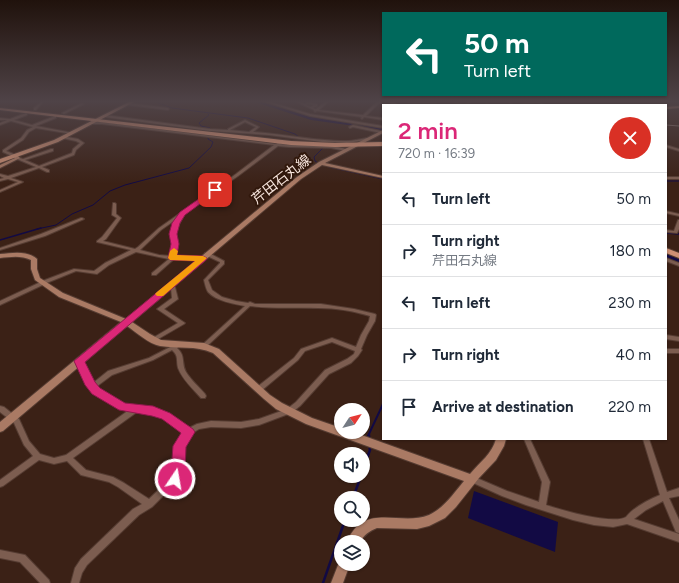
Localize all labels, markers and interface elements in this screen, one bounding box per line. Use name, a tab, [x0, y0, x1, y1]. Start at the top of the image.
text: 50 m	[464, 26, 530, 60]
icon: left	[398, 28, 450, 80]
text: Turn left	[464, 60, 531, 82]
text: 2 min	[398, 116, 458, 145]
button: close	[609, 117, 651, 159]
text: 720 m · 16:39	[398, 146, 475, 161]
street label: 芹田石丸線	[248, 151, 314, 208]
pin	[198, 173, 232, 207]
icon: arrive	[204, 179, 226, 201]
icon: left	[398, 188, 420, 210]
text: Turn left	[432, 190, 490, 208]
text: 50 m	[616, 190, 651, 208]
text: Turn right	[432, 232, 500, 250]
icon: right	[398, 240, 420, 262]
text: 180 m	[610, 242, 651, 260]
text: 芹田石丸線	[432, 253, 497, 268]
icon: left	[398, 292, 420, 314]
text: Turn left	[432, 294, 490, 312]
text: 230 m	[608, 294, 651, 312]
icon: right	[398, 344, 420, 366]
text: Turn right	[432, 346, 500, 364]
text: 40 m	[616, 346, 651, 364]
icon: arrive	[398, 396, 420, 418]
text: Arrive at destination	[432, 398, 573, 416]
text: 220 m	[608, 398, 651, 416]
north arrow	[334, 403, 370, 439]
map controls	[334, 403, 370, 571]
button: sound	[334, 447, 370, 483]
position arrow	[154, 458, 196, 500]
button: search	[334, 491, 370, 527]
button: layers	[334, 535, 370, 571]

